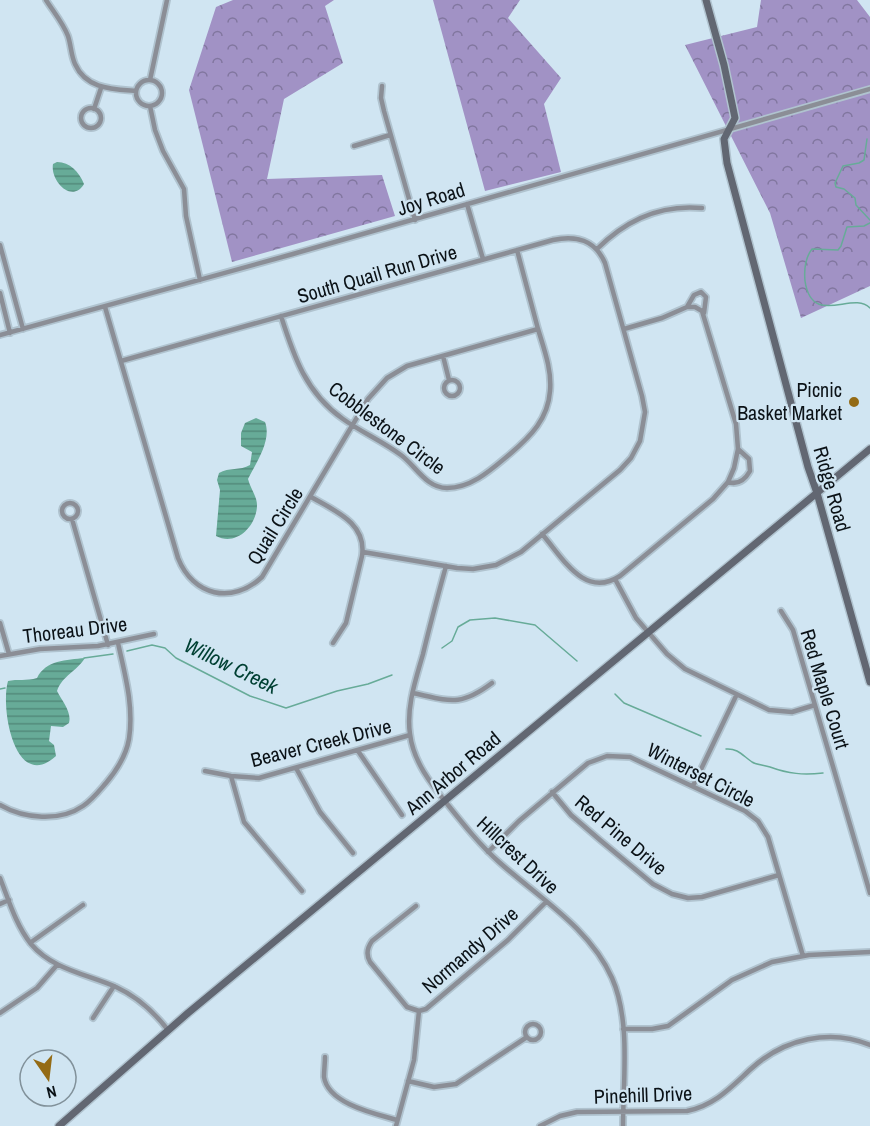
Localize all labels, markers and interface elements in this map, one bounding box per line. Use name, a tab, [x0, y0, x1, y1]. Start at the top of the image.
street label: Joy Road	[394, 175, 468, 222]
street label: South Quail Run Drive	[294, 238, 460, 309]
street label: Cobblestone Circle	[323, 375, 451, 480]
place label: Picnic Basket Market	[737, 376, 842, 426]
marker: Picnic Basket Market	[847, 395, 861, 409]
street label: Ridge Road	[807, 443, 858, 535]
street label: Quail Circle	[240, 482, 309, 570]
street label: Thoreau Drive	[21, 610, 129, 649]
street label: Red Maple Court	[794, 626, 857, 752]
water label: Willow Creek	[179, 630, 284, 701]
street label: Beaver Creek Drive	[248, 712, 394, 773]
street label: Ann Arbor Road	[399, 725, 506, 821]
street label: Winterset Circle	[643, 736, 760, 813]
street label: Red Pine Drive	[570, 788, 673, 881]
street label: Hillcrest Drive	[471, 810, 565, 900]
street label: Normandy Drive	[416, 900, 524, 999]
north arrow	[18, 1048, 78, 1108]
street label: Pinehill Drive	[593, 1079, 693, 1110]
text: N	[44, 1081, 59, 1104]

